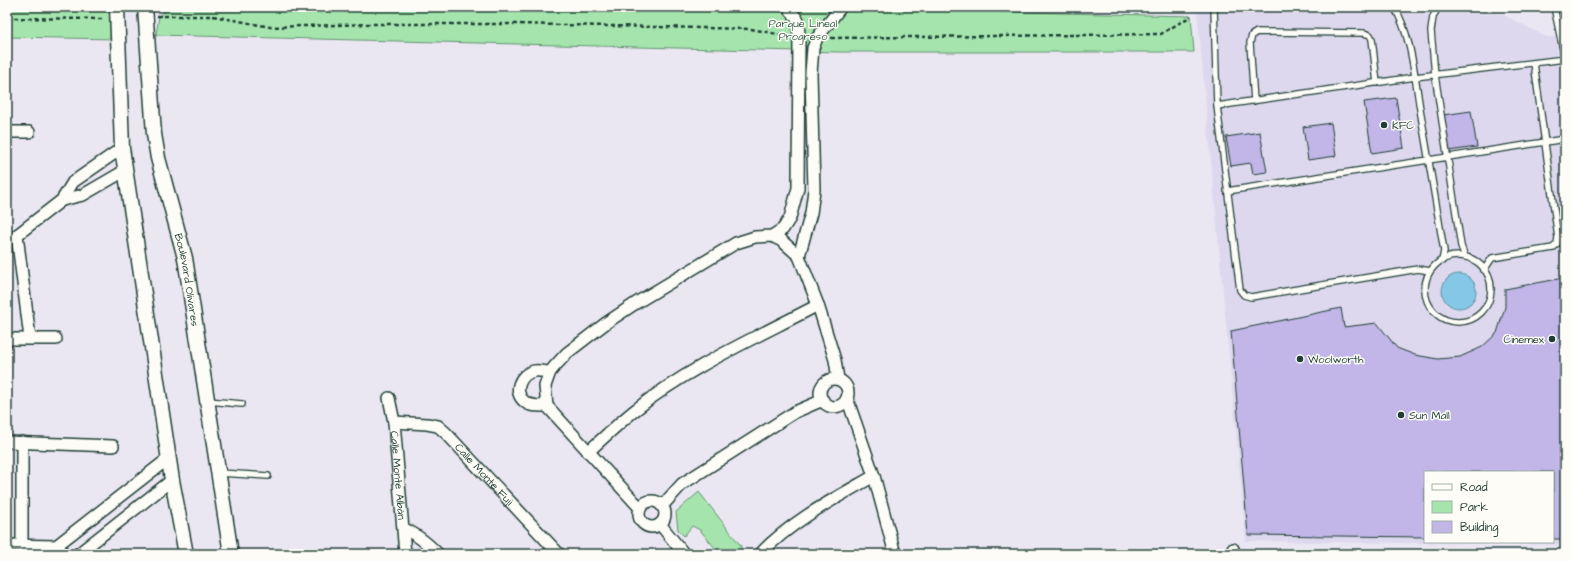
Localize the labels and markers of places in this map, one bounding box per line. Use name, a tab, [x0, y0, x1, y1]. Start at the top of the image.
place label: KFC	[1392, 118, 1414, 133]
marker: KFC	[1379, 120, 1389, 130]
place label: Cinemex	[1503, 332, 1545, 347]
marker: Cinemex	[1547, 334, 1557, 344]
place label: Woolworth	[1308, 352, 1364, 367]
marker: Woolworth	[1295, 354, 1305, 364]
place label: Sun Mall	[1409, 408, 1450, 423]
marker: Sun Mall	[1396, 410, 1406, 420]

